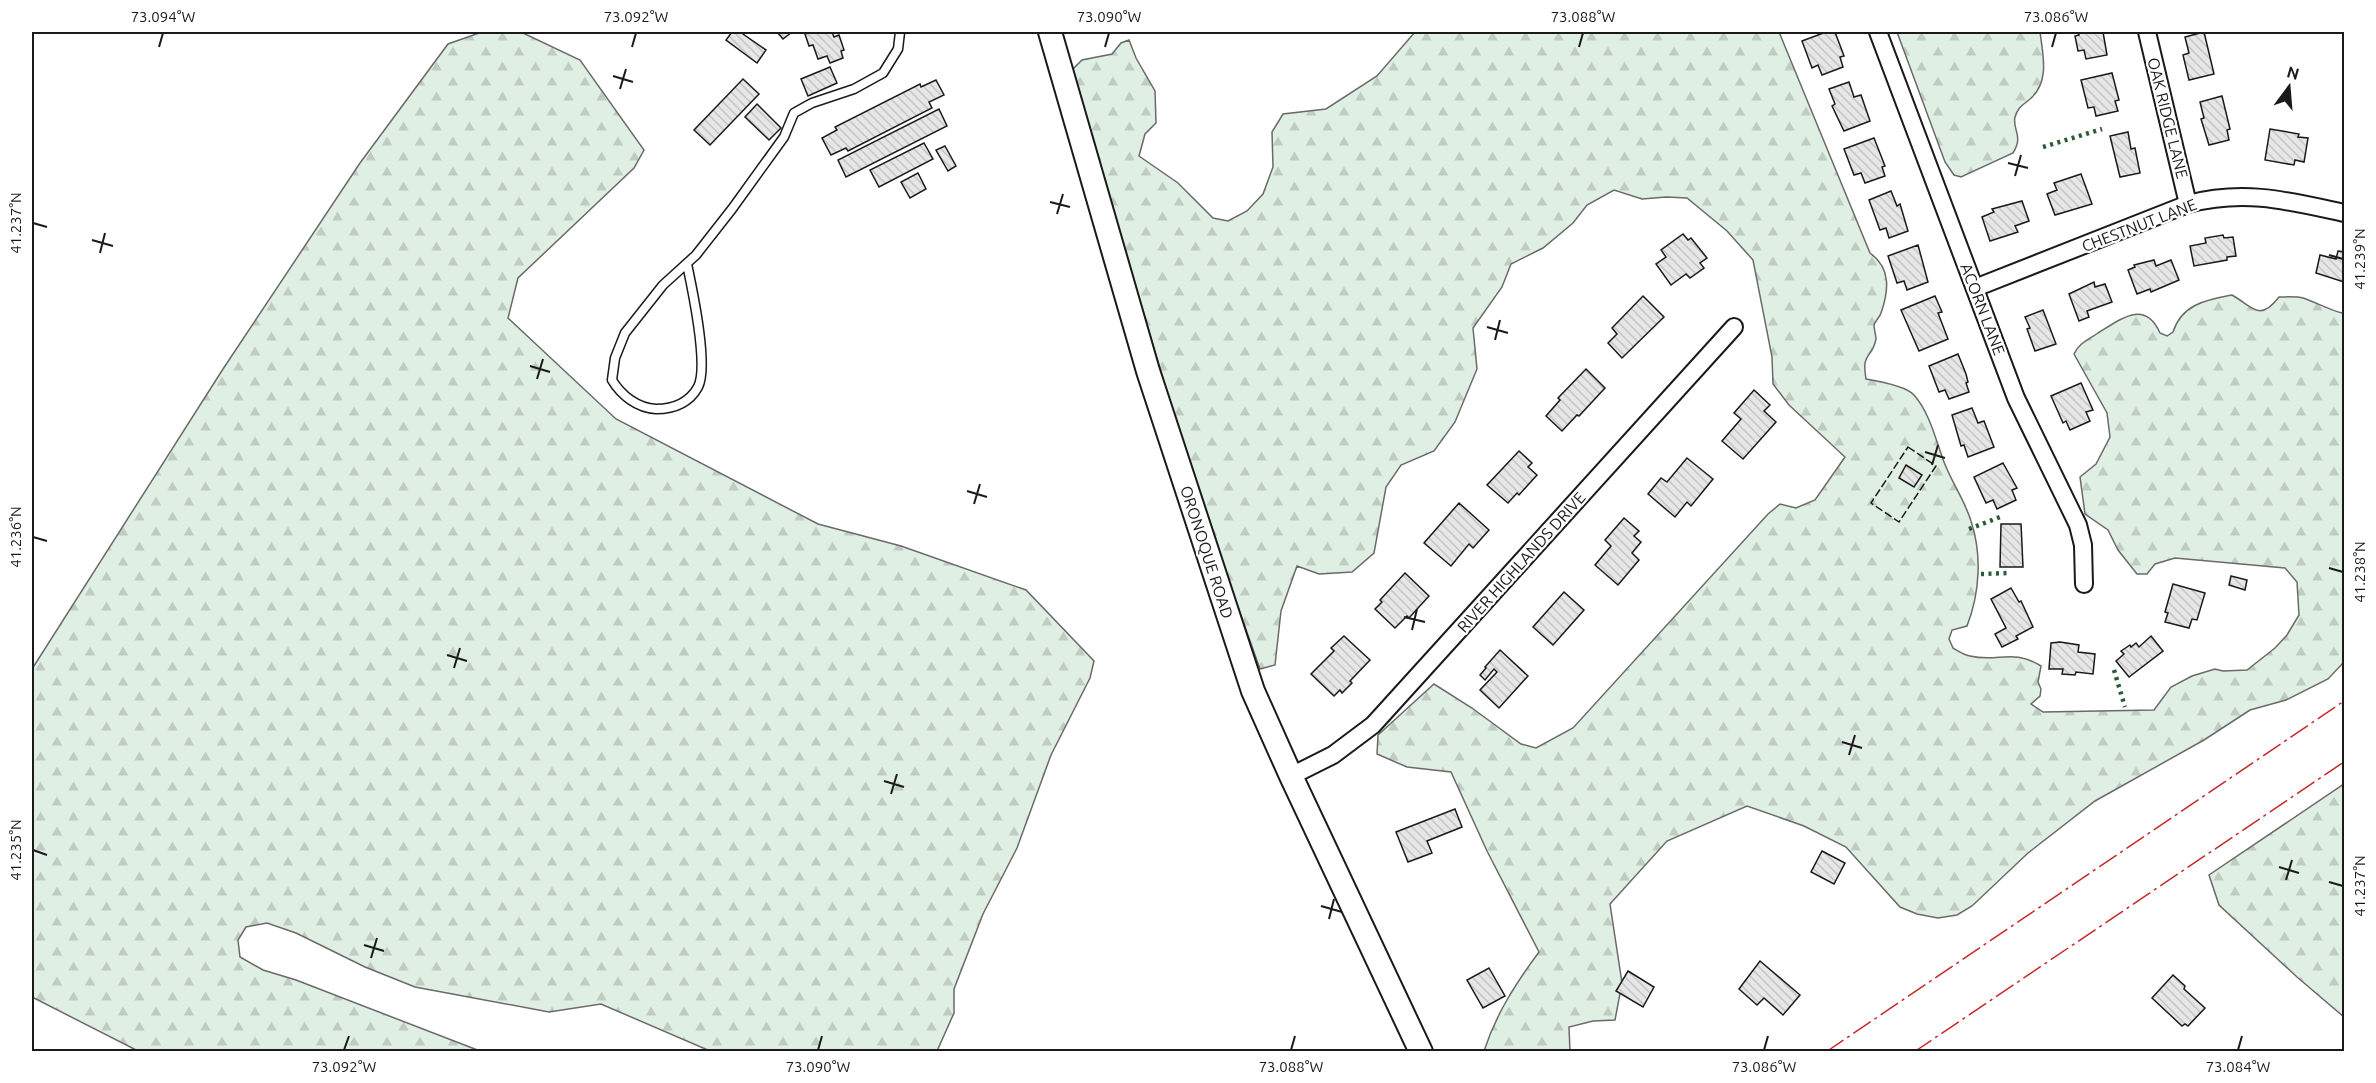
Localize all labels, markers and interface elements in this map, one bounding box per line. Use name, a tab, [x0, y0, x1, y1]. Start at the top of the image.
text: 73.094°W	[131, 8, 195, 25]
text: 73.092°W	[604, 8, 668, 25]
text: 73.090°W	[1077, 8, 1141, 25]
text: 73.088°W	[1551, 8, 1615, 25]
text: 73.086°W	[2024, 8, 2088, 25]
street label: OAK RIDGE LANE	[2144, 56, 2192, 180]
north arrow	[2259, 57, 2319, 117]
text: N	[2285, 62, 2301, 83]
text: 41.237°N	[7, 192, 24, 254]
street label: CHESTNUT LANE	[2079, 195, 2199, 255]
text: 41.239°N	[2351, 228, 2368, 290]
street label: ACORN LANE	[1957, 261, 2009, 357]
street label: ORONOQUE ROAD	[1177, 483, 1237, 621]
street label: RIVER HIGHLANDS DRIVE	[1453, 488, 1589, 636]
text: 41.236°N	[7, 506, 24, 568]
text: 41.238°N	[2351, 541, 2368, 603]
text: 41.235°N	[7, 819, 24, 881]
text: 41.237°N	[2351, 855, 2368, 917]
text: 73.092°W	[312, 1058, 376, 1075]
text: 73.090°W	[786, 1058, 850, 1075]
text: 73.088°W	[1259, 1058, 1323, 1075]
text: 73.086°W	[1732, 1058, 1796, 1075]
text: 73.084°W	[2206, 1058, 2270, 1075]

